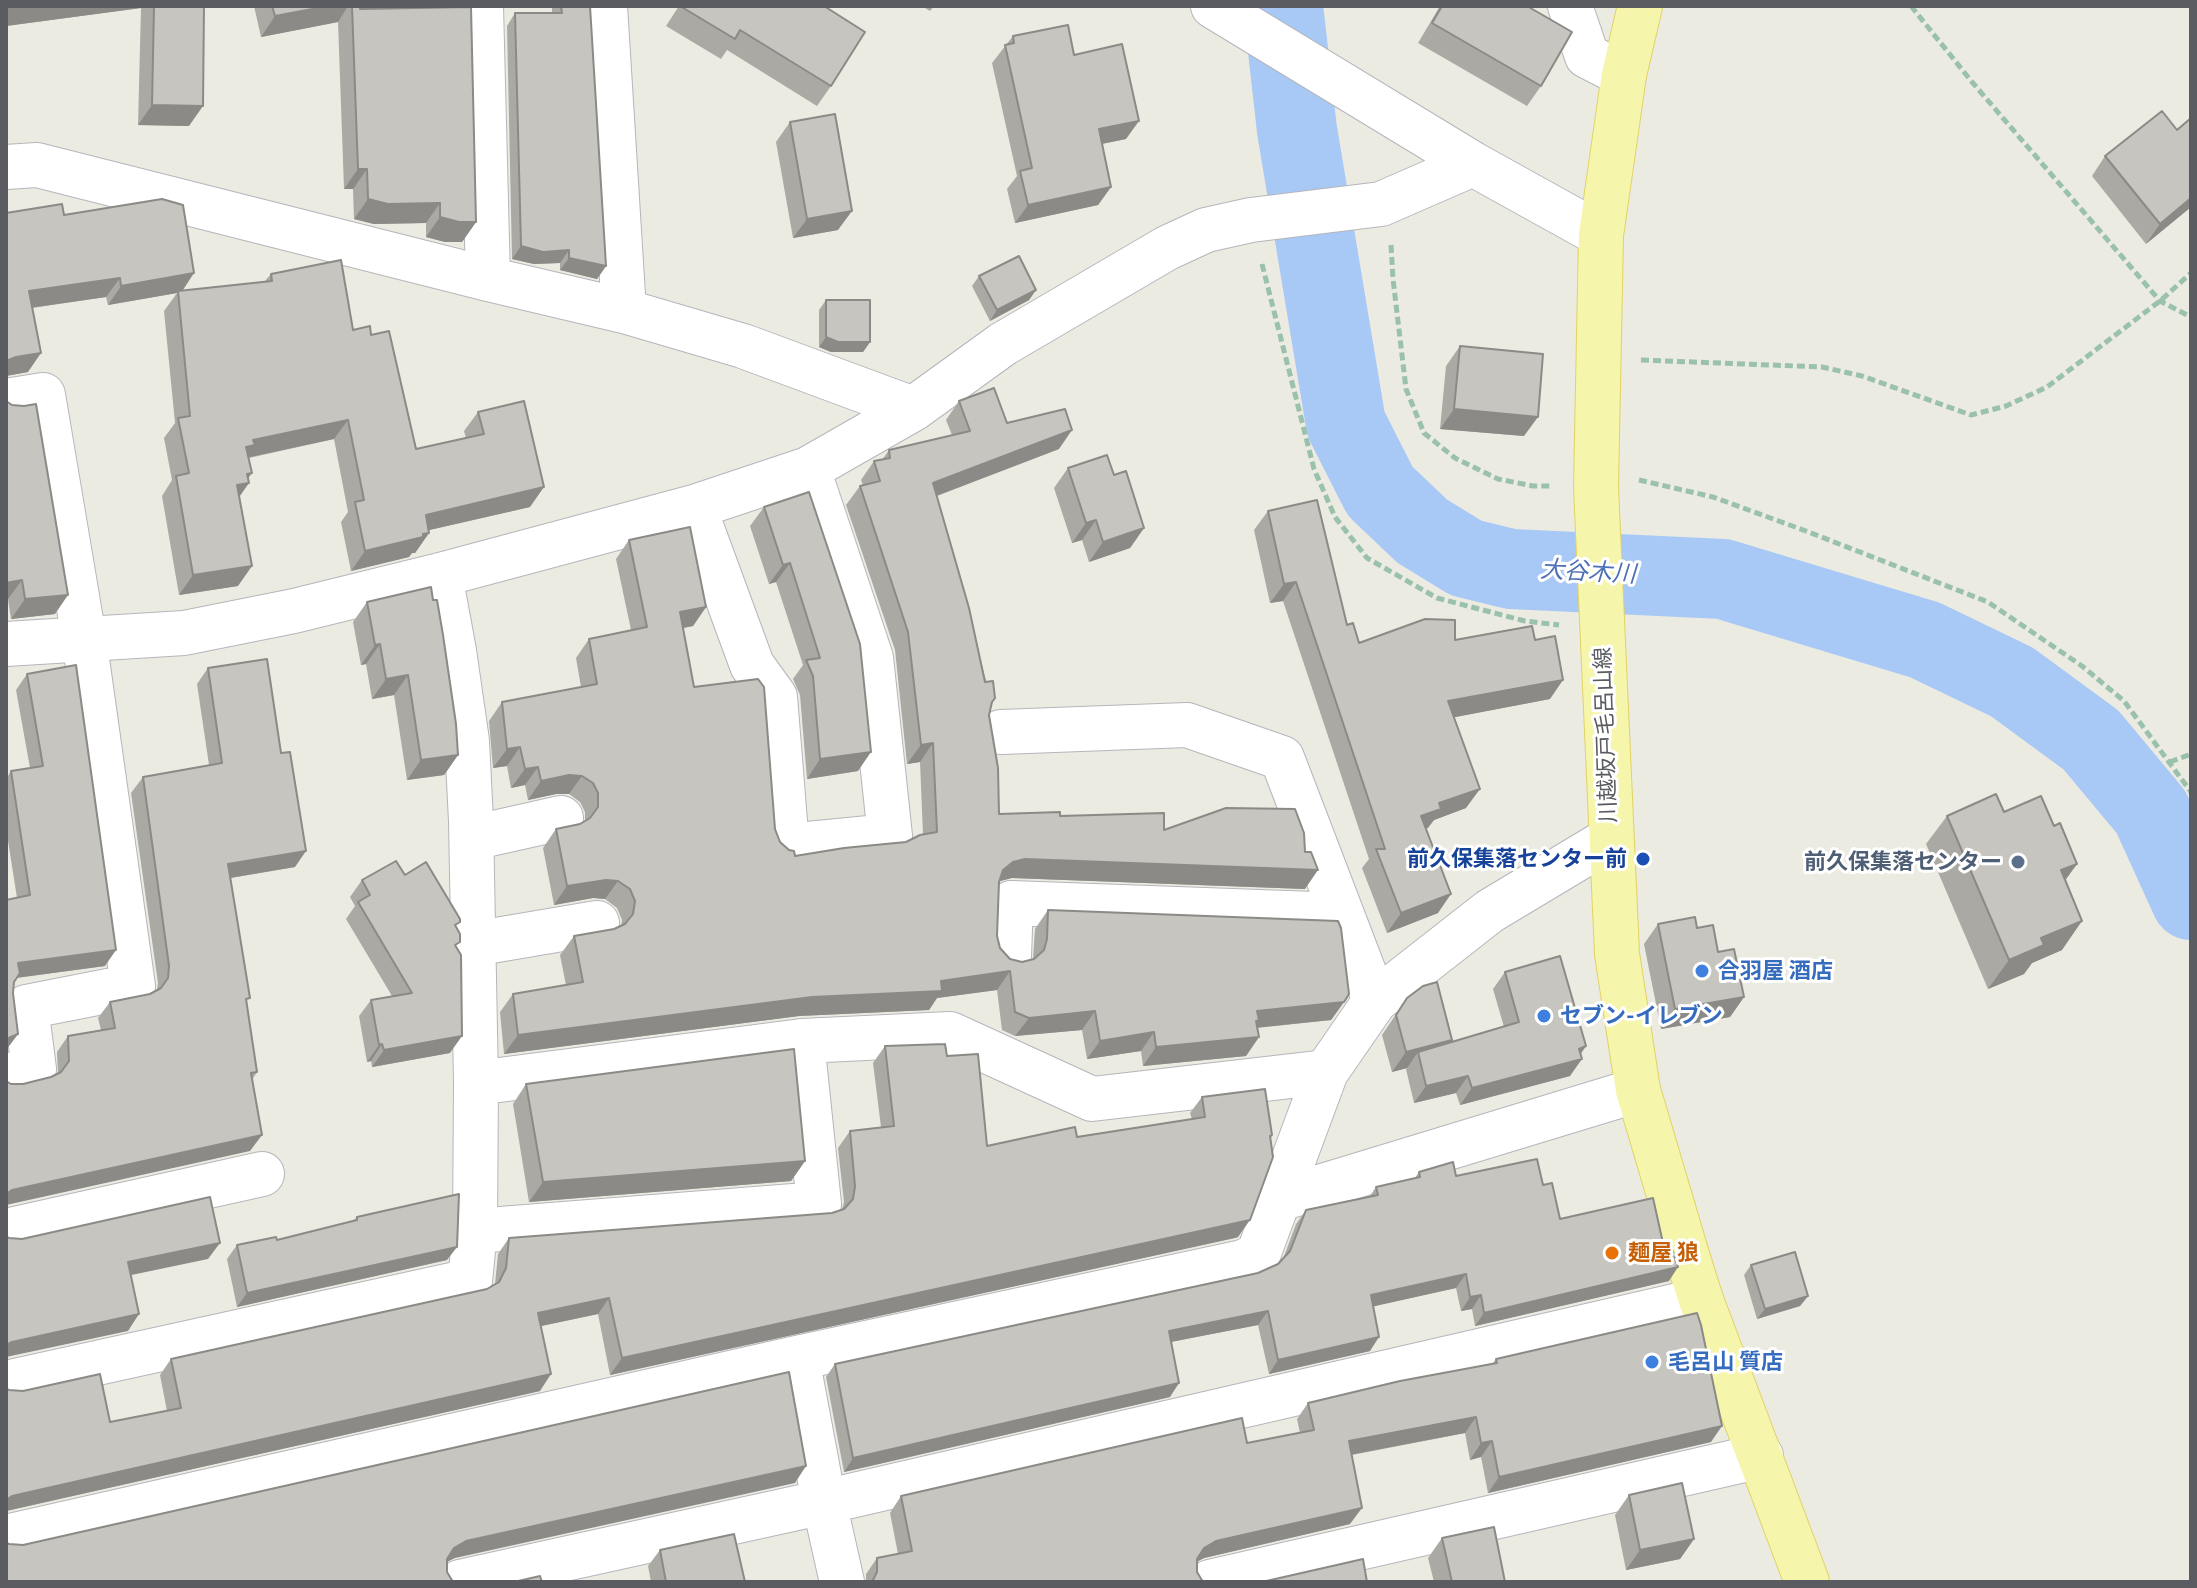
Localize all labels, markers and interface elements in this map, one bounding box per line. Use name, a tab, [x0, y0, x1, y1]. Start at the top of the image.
water label: 大谷木川	[1539, 555, 1637, 589]
street label: 川越坂戸毛呂山線	[1590, 647, 1622, 823]
place label: 前久保集落センター前	[1407, 846, 1627, 872]
place label: 前久保集落センター	[1804, 849, 2002, 875]
marker: 前久保集落センター前	[1634, 850, 1652, 868]
marker: 前久保集落センター	[2009, 853, 2027, 871]
place label: 合羽屋 酒店	[1718, 958, 1833, 984]
marker: 合羽屋 酒店	[1693, 962, 1711, 980]
place label: セブン-イレブン	[1560, 1003, 1723, 1029]
marker: セブン-イレブン	[1535, 1007, 1553, 1025]
place label: 麺屋 狼	[1628, 1240, 1699, 1266]
marker: 麺屋 狼	[1603, 1244, 1621, 1262]
place label: 毛呂山 質店	[1668, 1349, 1783, 1375]
marker: 毛呂山 質店	[1643, 1353, 1661, 1371]

